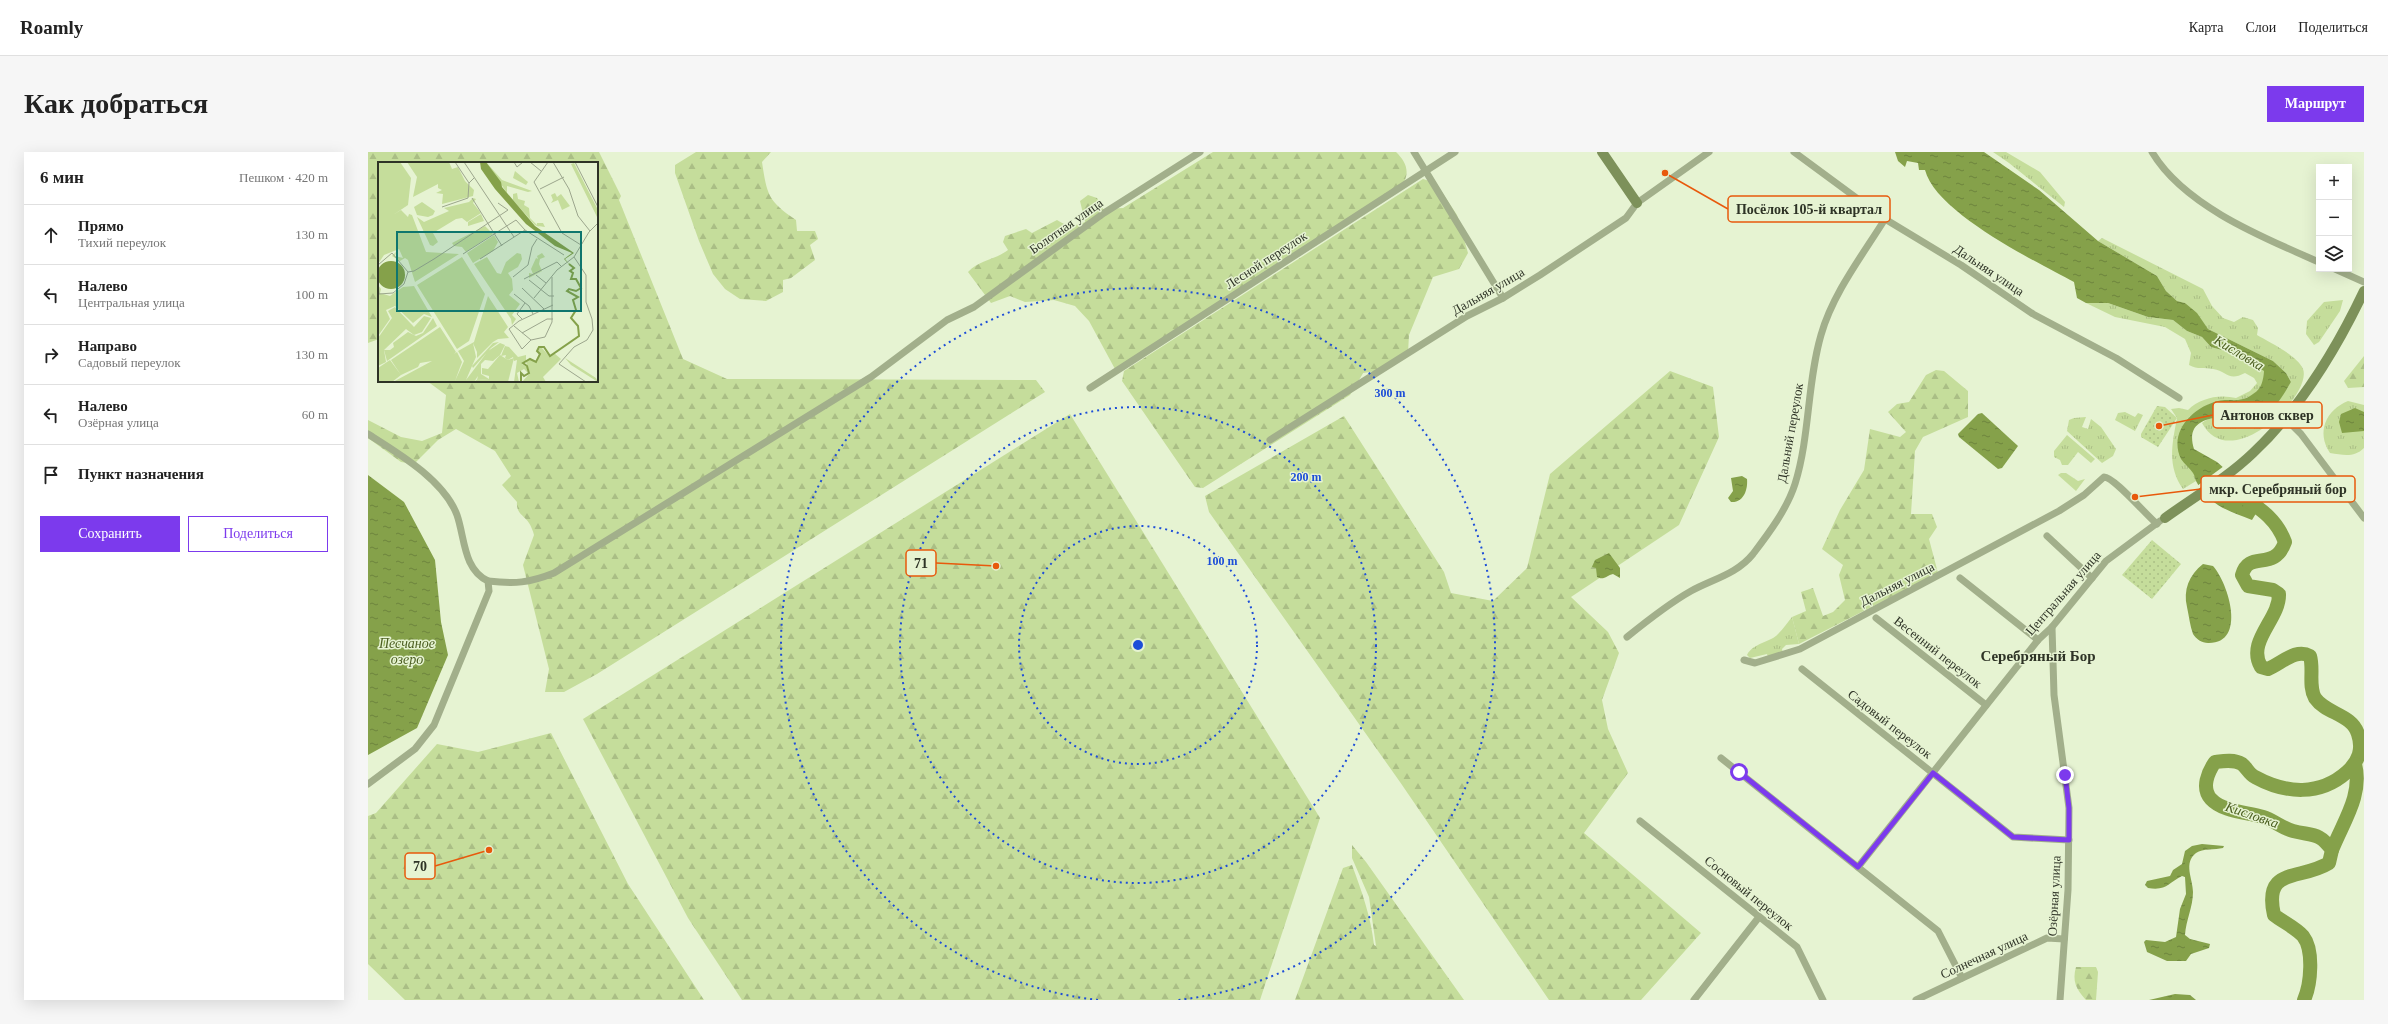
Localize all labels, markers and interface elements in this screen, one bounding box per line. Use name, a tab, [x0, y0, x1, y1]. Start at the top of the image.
text: Roamly	[20, 17, 83, 38]
text: Карта	[2189, 20, 2223, 35]
text: Слои	[2245, 20, 2276, 35]
text: Поделиться	[2298, 20, 2368, 35]
button: Маршрут	[2267, 86, 2364, 122]
text: Как добраться	[24, 88, 208, 119]
inset map	[378, 162, 598, 382]
map controls	[2316, 164, 2352, 272]
button: +	[2316, 164, 2352, 200]
text: 6 мин	[40, 168, 84, 187]
text: Пешком · 420 m	[239, 170, 328, 185]
street label: Болотная улица	[1026, 195, 1106, 257]
callout: Посёлок 105-й квартал	[1728, 196, 1890, 222]
button: −	[2316, 200, 2352, 236]
text: Посёлок 105-й квартал	[1736, 202, 1882, 217]
text: Прямо	[78, 218, 124, 234]
icon: ahead	[40, 224, 62, 246]
text: 130 m	[295, 227, 328, 242]
street label: Лесной переулок	[1222, 228, 1310, 292]
text: Тихий переулок	[78, 235, 166, 250]
button: layers	[2316, 236, 2352, 272]
street label: Дальняя улица	[1951, 241, 2027, 299]
street label: Дальняя улица	[1449, 264, 1527, 318]
text: Налево	[78, 278, 128, 294]
icon: left	[40, 284, 62, 306]
text: 100 m	[295, 287, 328, 302]
text: Центральная улица	[78, 295, 185, 310]
water label: Кисловка	[2211, 332, 2266, 374]
text: Направо	[78, 338, 137, 354]
icon: right	[40, 344, 62, 366]
text: 130 m	[295, 347, 328, 362]
text: Садовый переулок	[78, 355, 181, 370]
street label: Дальний переулок	[1774, 381, 1806, 484]
text: 300 m	[1375, 386, 1406, 400]
text: Налево	[78, 398, 128, 414]
callout: Aнтонов сквер	[2213, 402, 2322, 428]
icon: left	[40, 404, 62, 426]
text: 60 m	[302, 407, 328, 422]
text: Aнтонов сквер	[2220, 408, 2314, 423]
text: Озёрная улица	[78, 415, 159, 430]
icon: arrive	[40, 464, 62, 486]
text: Пункт назначения	[78, 466, 204, 482]
text: 200 m	[1291, 470, 1322, 484]
callout: мкр. Серебряный бор	[2201, 476, 2355, 502]
text: мкр. Серебряный бор	[2209, 482, 2347, 497]
button: Сохранить	[40, 516, 180, 552]
button: Поделиться	[188, 516, 328, 552]
street label: Центральная улица	[2022, 548, 2104, 638]
callout: 71	[906, 550, 936, 576]
text: 100 m	[1207, 554, 1238, 568]
text: 71	[914, 556, 928, 571]
street label: Дальняя улица	[1857, 559, 1937, 609]
street label: Весенний переулок	[1891, 613, 1985, 691]
water label: Песчаное озеро	[378, 636, 435, 667]
centre of rings	[1131, 638, 1145, 652]
district label: Серебряный Бор	[1980, 648, 2096, 664]
street label: Садовый переулок	[1845, 687, 1936, 762]
route start	[1730, 763, 1748, 781]
route end	[2056, 766, 2074, 784]
water label: Кисловка	[2223, 799, 2280, 831]
callout: 70	[405, 853, 435, 879]
street label: Сосновый переулок	[1702, 853, 1797, 934]
street label: Озёрная улица	[2044, 855, 2064, 937]
text: 70	[413, 859, 427, 874]
street label: Солнечная улица	[1938, 928, 2030, 982]

